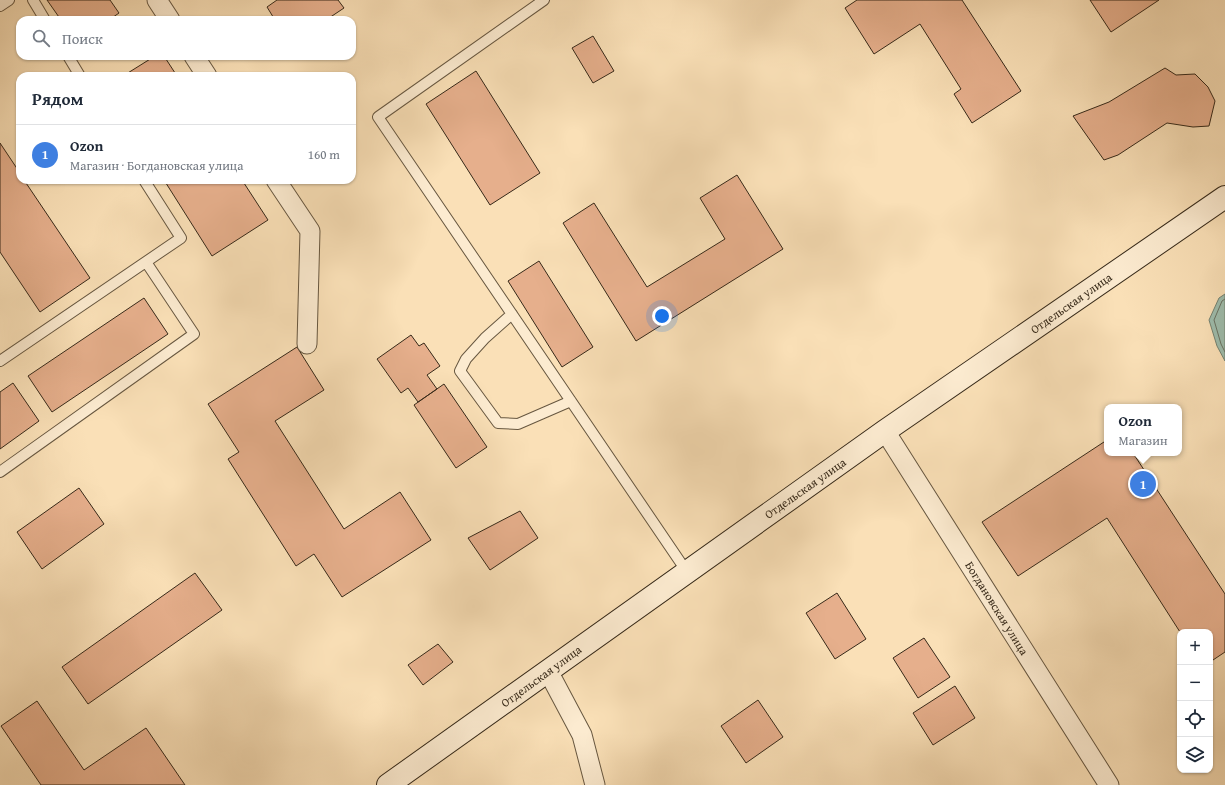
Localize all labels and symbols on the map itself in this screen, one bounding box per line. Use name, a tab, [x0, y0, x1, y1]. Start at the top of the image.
street label: Отдельская улица	[1027, 268, 1115, 337]
your location	[652, 306, 672, 326]
street label: Отдельская улица	[761, 453, 849, 522]
pin: 1	[1130, 469, 1156, 499]
street label: Богдановская улица	[961, 558, 1033, 658]
street label: Отдельская улица	[497, 641, 585, 711]

